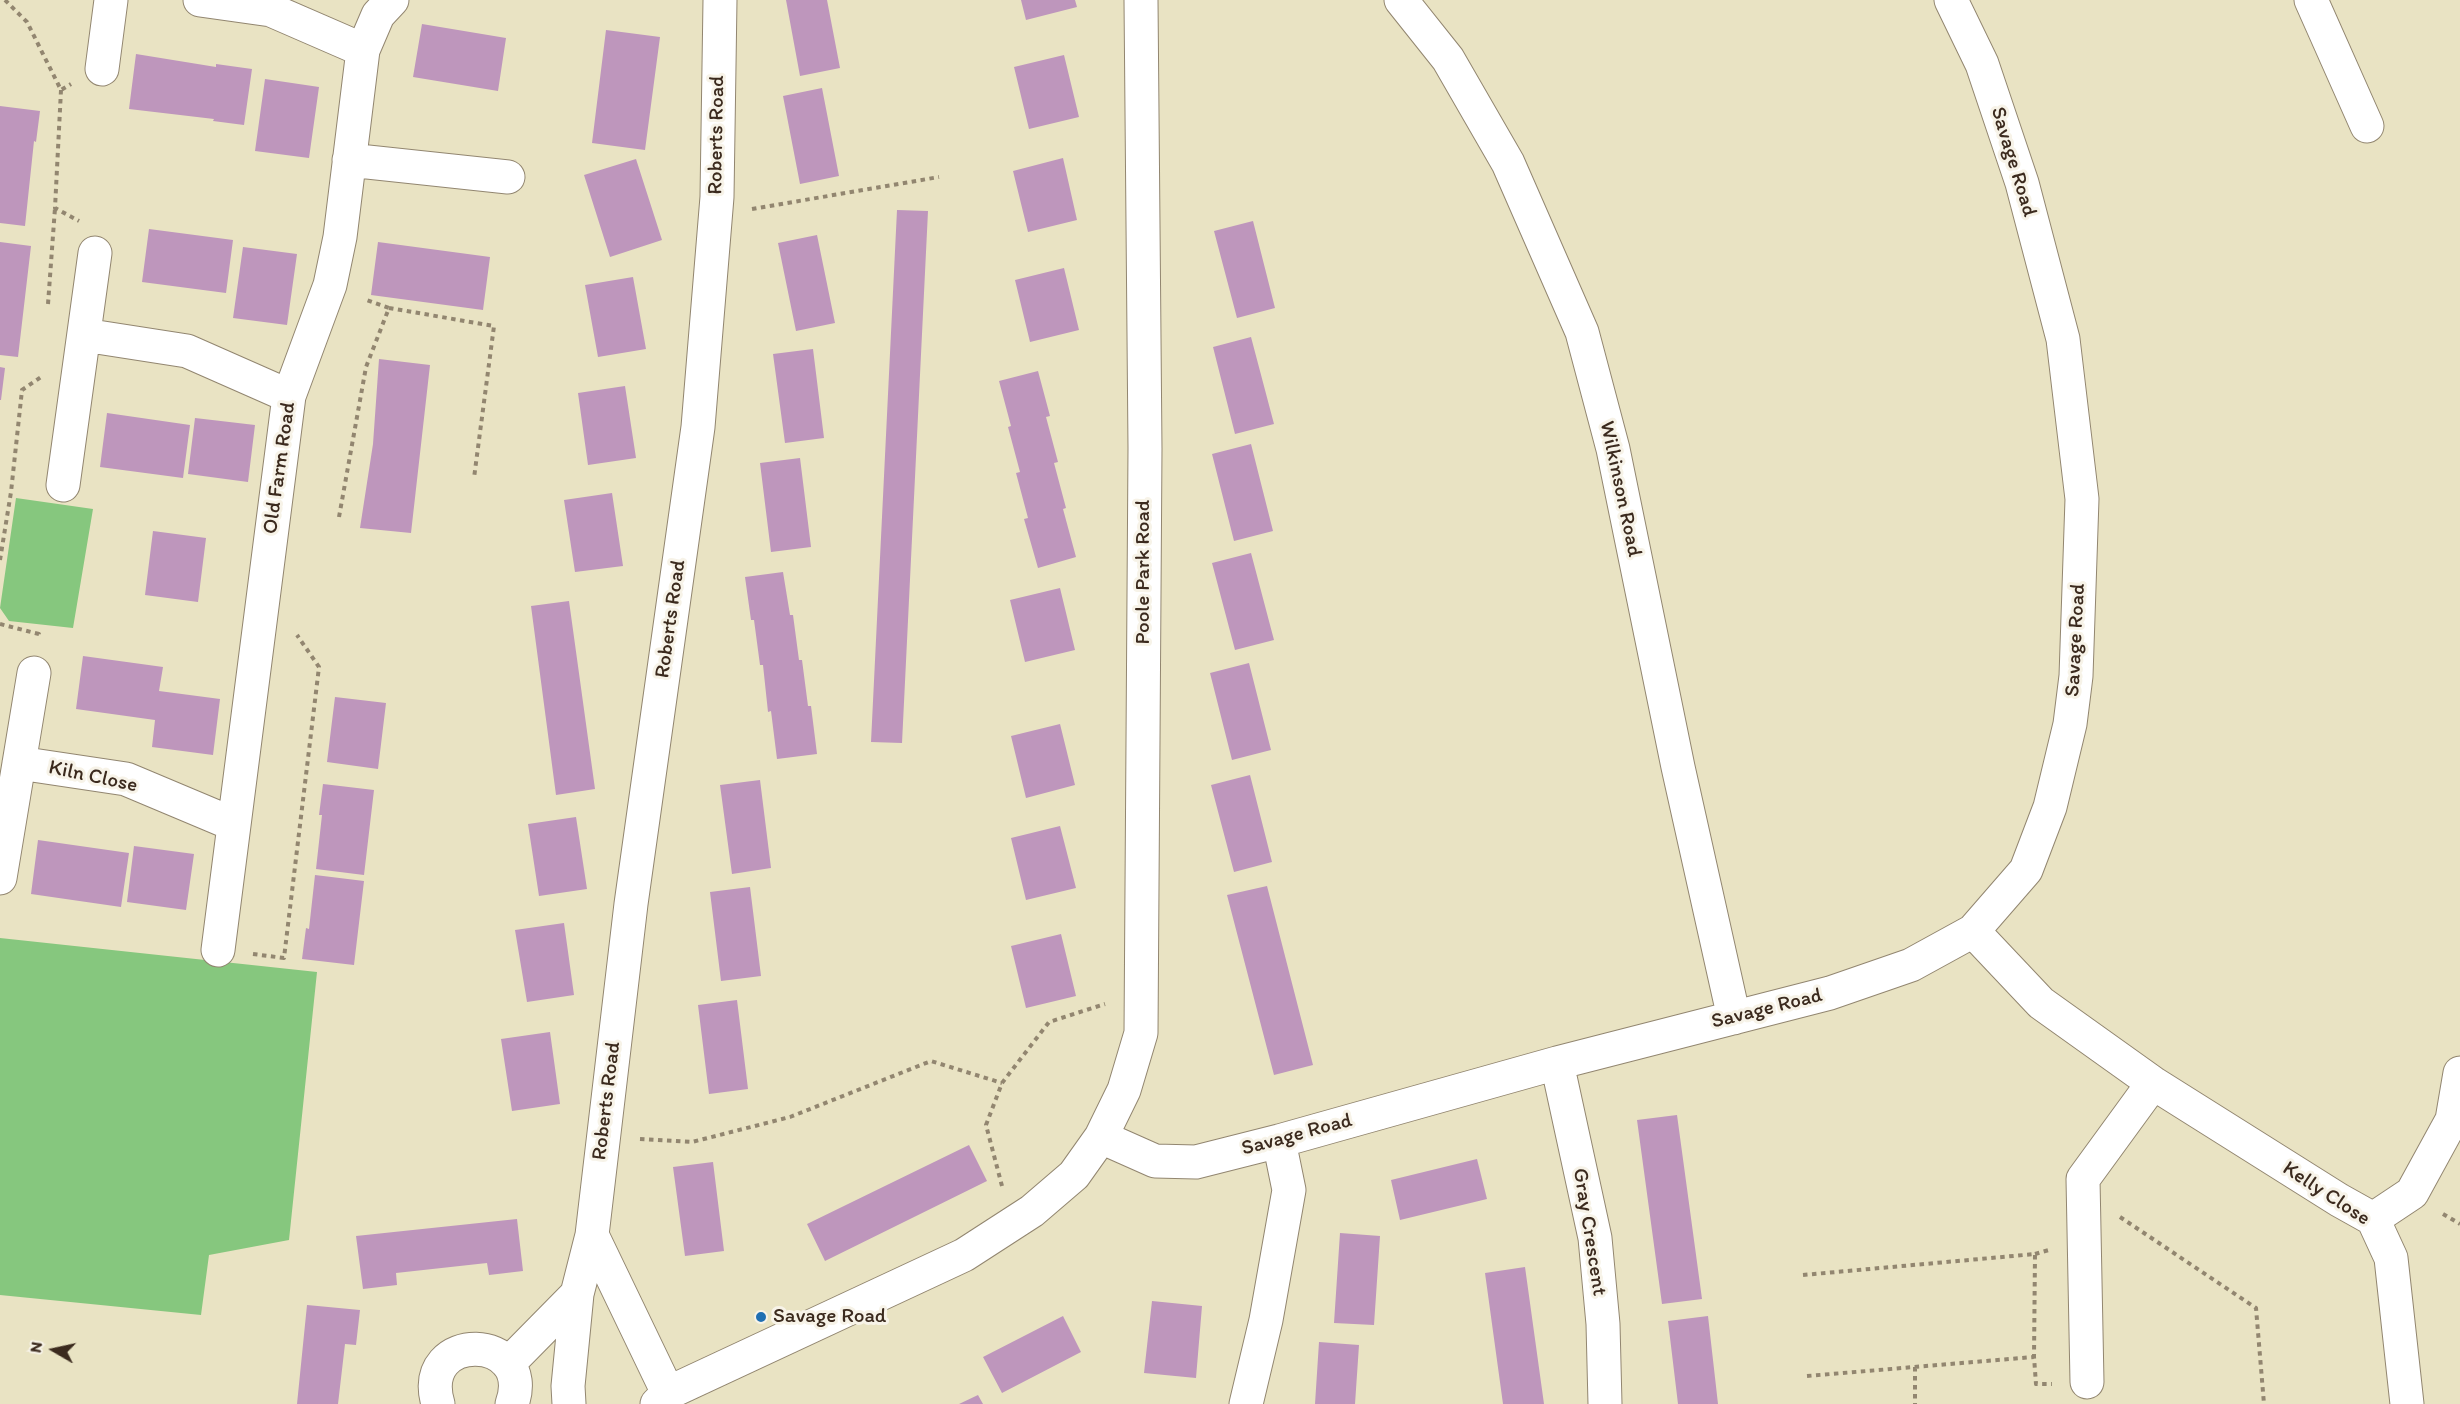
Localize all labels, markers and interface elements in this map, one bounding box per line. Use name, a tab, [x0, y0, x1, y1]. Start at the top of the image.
street label: Roberts Road	[703, 75, 731, 195]
street label: Savage Road	[1984, 104, 2042, 220]
street label: Old Farm Road	[258, 400, 302, 536]
street label: Wilkinson Road	[1593, 419, 1647, 559]
street label: Poole Park Road	[1131, 500, 1157, 644]
street label: Roberts Road	[650, 558, 692, 680]
street label: Savage Road	[2060, 583, 2092, 697]
street label: Kiln Close	[46, 755, 140, 799]
street label: Savage Road	[1709, 983, 1825, 1035]
street label: Roberts Road	[587, 1040, 627, 1162]
street label: Savage Road	[1239, 1108, 1355, 1162]
street label: Kelly Close	[2277, 1156, 2375, 1232]
street label: Gray Crescent	[1566, 1166, 1612, 1298]
place label: Savage Road	[773, 1304, 886, 1330]
marker: Savage Road	[754, 1310, 768, 1324]
north arrow	[24, 1320, 84, 1380]
text: N	[25, 1340, 46, 1354]

